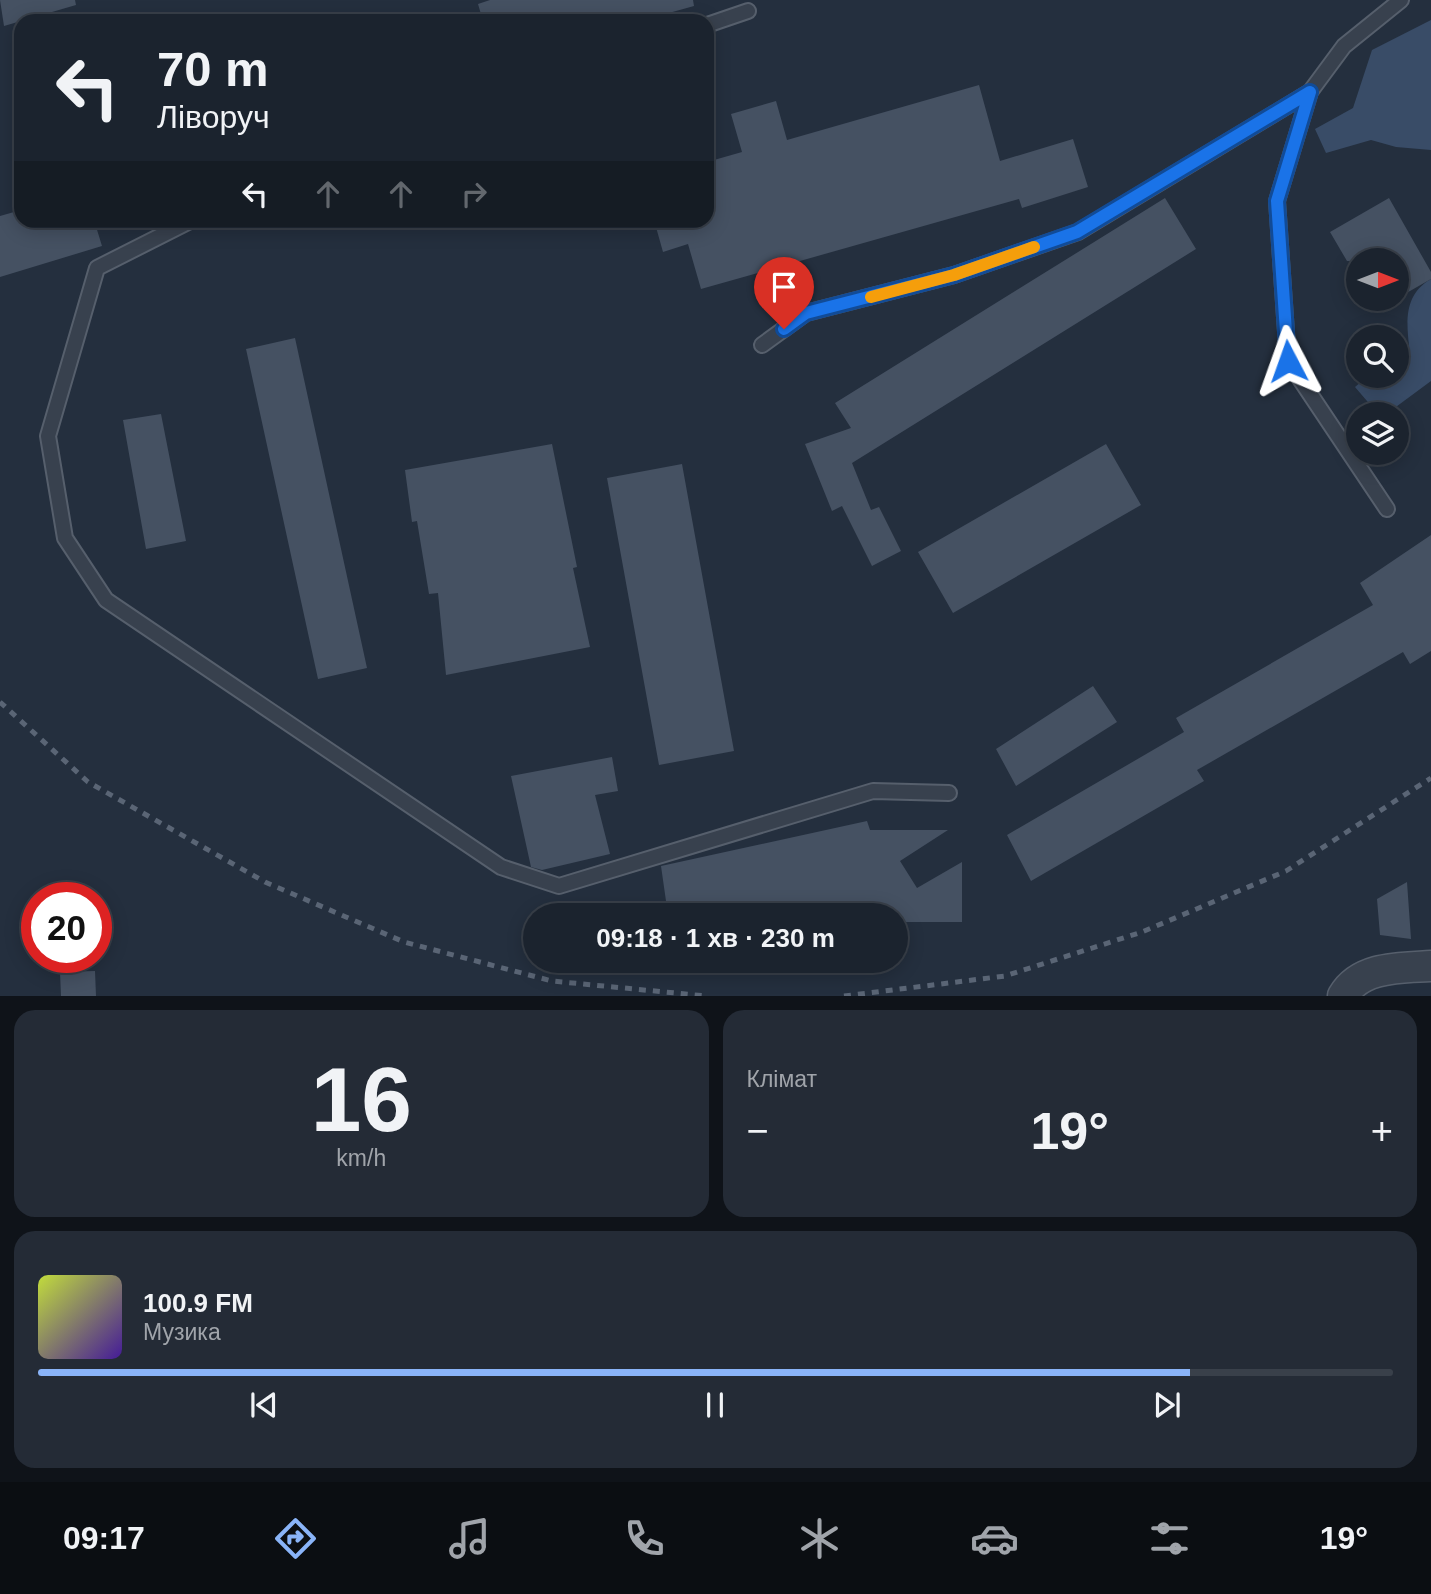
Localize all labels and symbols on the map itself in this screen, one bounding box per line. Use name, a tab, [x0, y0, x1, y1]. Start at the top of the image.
north arrow	[1346, 248, 1409, 312]
pin	[754, 257, 814, 329]
position arrow	[1251, 324, 1325, 398]
speed limit sign: 20	[21, 882, 112, 973]

